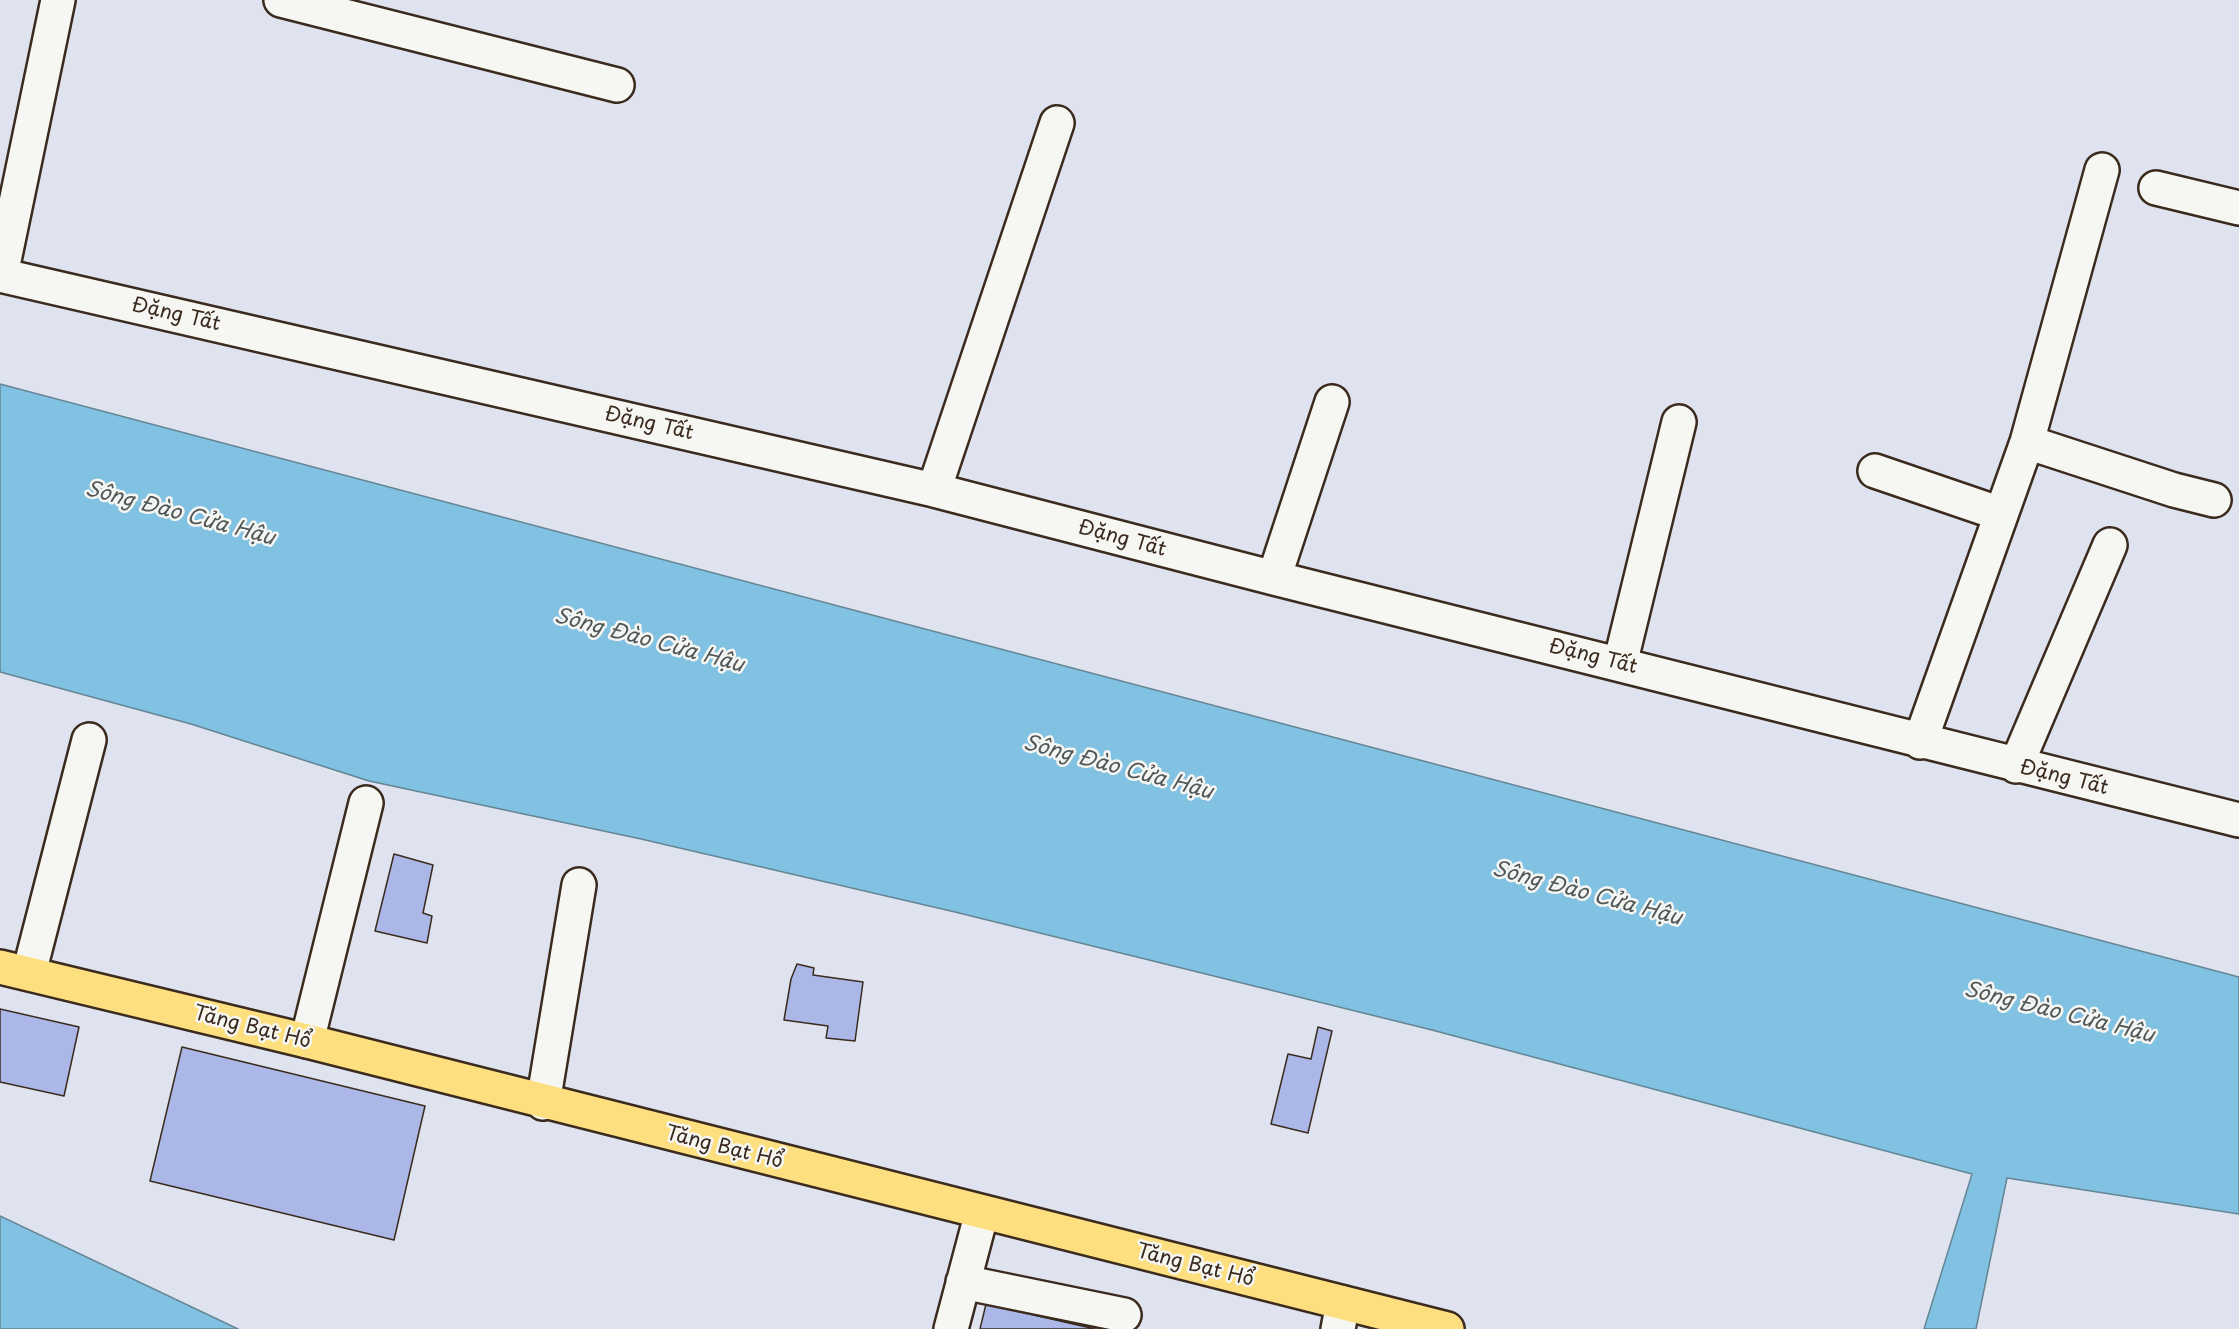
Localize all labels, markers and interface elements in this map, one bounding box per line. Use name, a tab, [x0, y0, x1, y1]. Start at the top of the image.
street label: Đặng Tất	[129, 293, 223, 337]
street label: Đặng Tất	[602, 402, 696, 446]
water label: Sông Đào Cửa Hậu	[83, 477, 277, 551]
street label: Đặng Tất	[1075, 516, 1169, 562]
water label: Sông Đào Cửa Hậu	[552, 604, 746, 678]
street label: Đặng Tất	[1546, 634, 1640, 680]
water label: Sông Đào Cửa Hậu	[1021, 731, 1215, 805]
street label: Đặng Tất	[2017, 755, 2111, 801]
water label: Sông Đào Cửa Hậu	[1490, 857, 1684, 931]
water label: Sông Đào Cửa Hậu	[1961, 977, 2157, 1049]
street label: Tăng Bạt Hổ	[191, 1002, 313, 1054]
street label: Tăng Bạt Hổ	[663, 1122, 785, 1174]
street label: Tăng Bạt Hổ	[1134, 1240, 1256, 1292]

